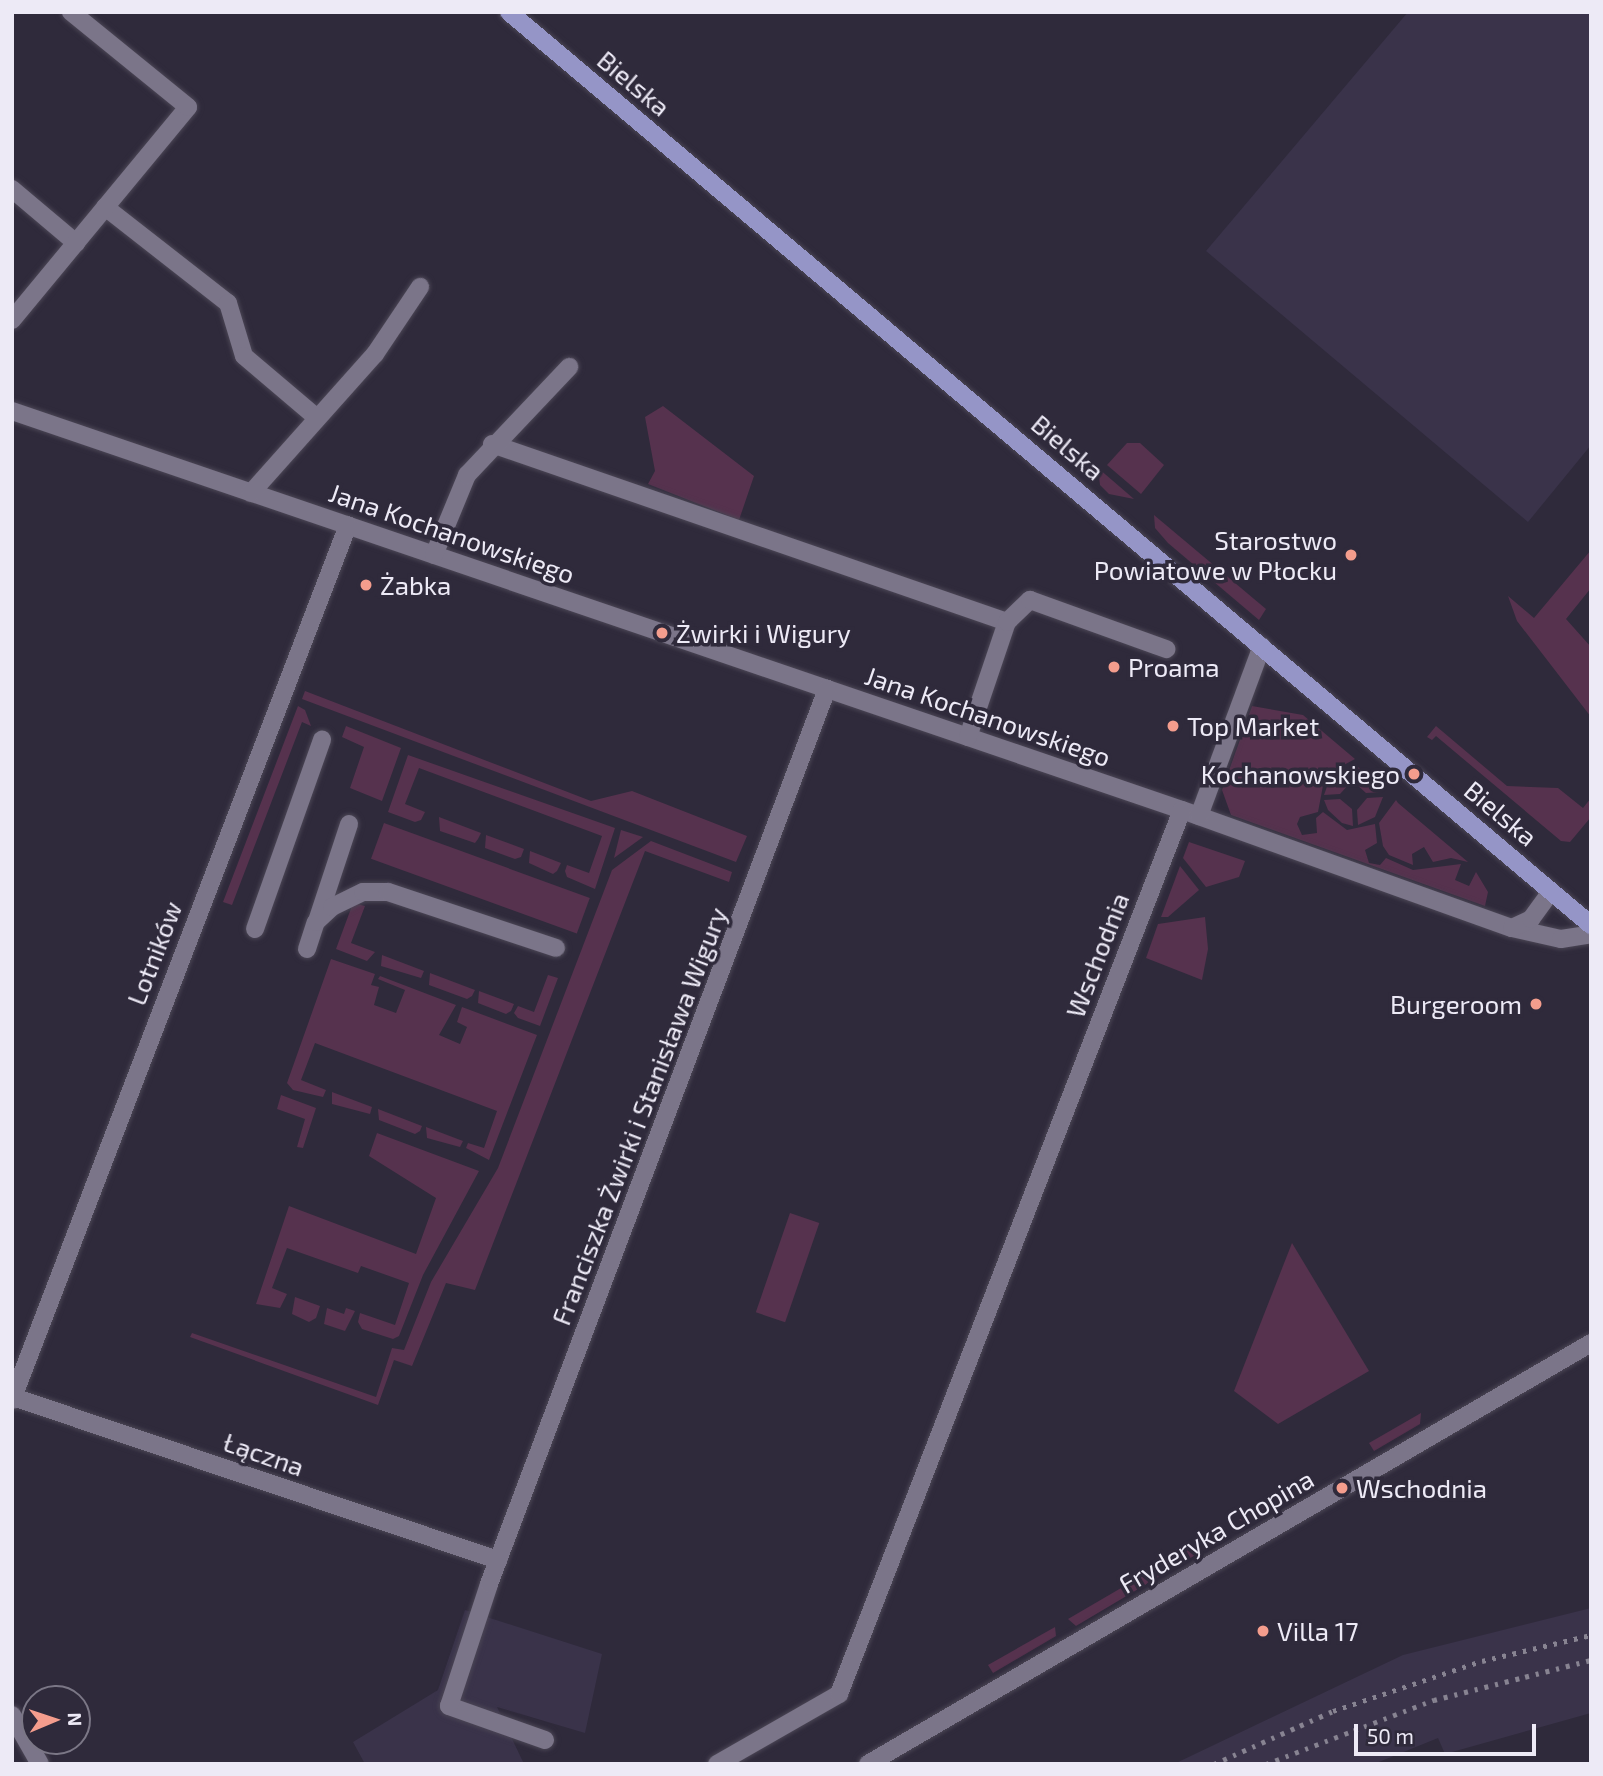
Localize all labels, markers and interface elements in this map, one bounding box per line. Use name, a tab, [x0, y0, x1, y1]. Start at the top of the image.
street label: Bielska	[591, 44, 677, 122]
street label: Bielska	[1025, 408, 1111, 486]
street label: Jana Kochanowskiego	[325, 476, 579, 590]
place label: Starostwo Powiatowe w Płocku	[1093, 524, 1337, 586]
marker: Starostwo Powiatowe w Płocku	[1343, 547, 1359, 563]
place label: Żabka	[380, 569, 451, 601]
marker: Żabka	[358, 577, 374, 593]
place label: Żwirki i Wigury	[676, 617, 851, 649]
marker: Żwirki i Wigury	[654, 625, 670, 641]
place label: Proama	[1128, 651, 1220, 683]
street label: Jana Kochanowskiego	[861, 659, 1115, 773]
marker: Proama	[1106, 659, 1122, 675]
place label: Top Market	[1187, 710, 1319, 742]
marker: Top Market	[1165, 718, 1181, 734]
place label: Kochanowskiego	[1201, 758, 1400, 790]
marker: Kochanowskiego	[1406, 766, 1422, 782]
street label: Bielska	[1458, 774, 1544, 852]
street label: Wschodnia	[1059, 888, 1135, 1022]
street label: Lotników	[120, 897, 188, 1009]
street label: Franciszka Żwirki i Stanisława Wigury	[545, 903, 733, 1329]
place label: Burgeroom	[1390, 988, 1522, 1020]
marker: Burgeroom	[1528, 996, 1544, 1012]
street label: Łączna	[220, 1426, 308, 1482]
street label: Fryderyka Chopina	[1113, 1463, 1319, 1599]
place label: Wschodnia	[1356, 1472, 1487, 1504]
marker: Wschodnia	[1334, 1480, 1350, 1496]
place label: Villa 17	[1277, 1615, 1358, 1647]
marker: Villa 17	[1255, 1623, 1271, 1639]
north arrow	[21, 1685, 91, 1755]
scale bar	[1358, 1710, 1540, 1754]
text: N	[64, 1712, 87, 1727]
text: 50 m	[1367, 1723, 1414, 1748]

